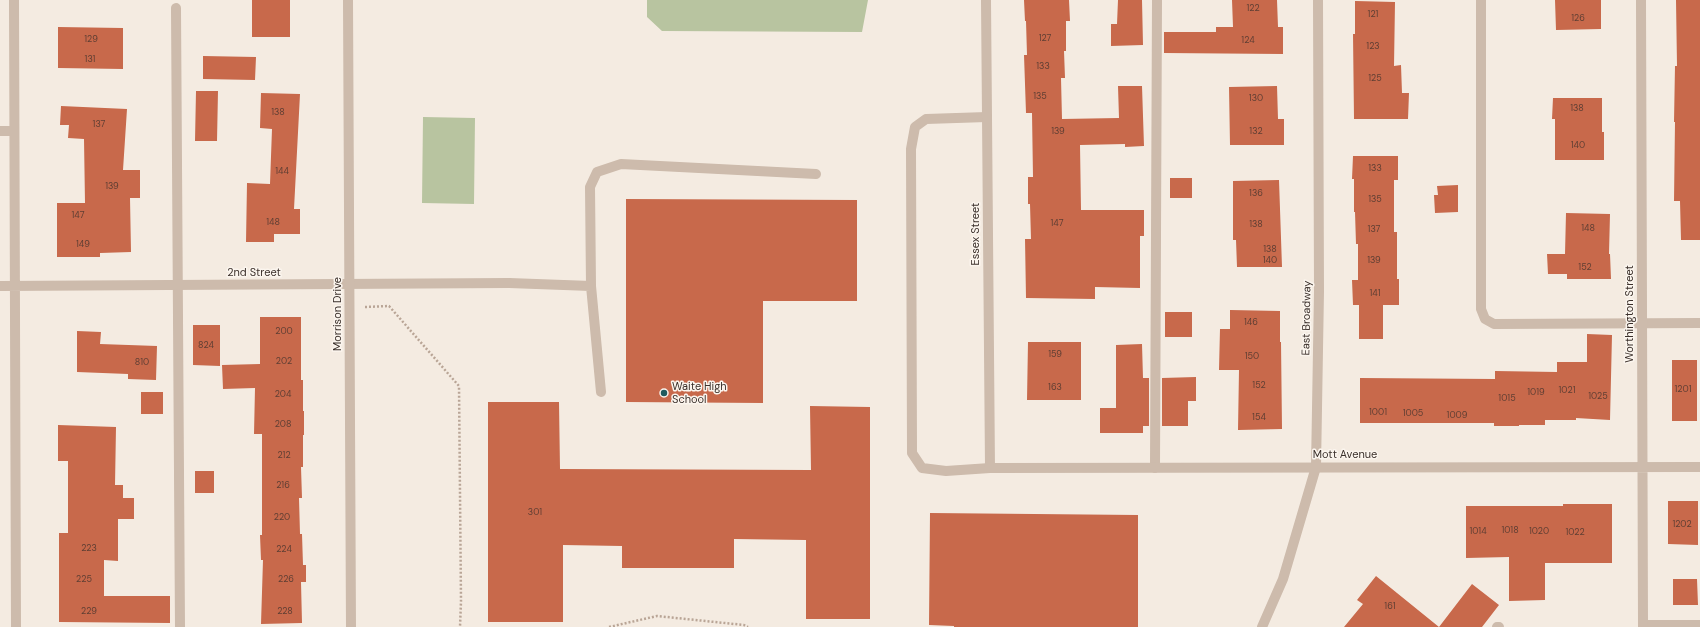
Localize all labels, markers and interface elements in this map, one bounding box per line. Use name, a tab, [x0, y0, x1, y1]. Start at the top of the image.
house number: 122	[1246, 4, 1260, 14]
house number: 121	[1368, 10, 1378, 20]
house number: 126	[1571, 14, 1585, 24]
house number: 127	[1039, 34, 1051, 44]
house number: 129	[84, 35, 98, 45]
house number: 124	[1241, 36, 1255, 46]
house number: 123	[1366, 42, 1380, 52]
house number: 131	[85, 55, 95, 65]
house number: 133	[1036, 62, 1050, 72]
house number: 125	[1368, 74, 1382, 84]
house number: 135	[1033, 92, 1047, 102]
house number: 130	[1249, 94, 1263, 104]
house number: 138	[1570, 104, 1584, 114]
house number: 138	[271, 108, 285, 118]
house number: 137	[93, 120, 105, 130]
house number: 139	[1051, 127, 1065, 137]
house number: 132	[1249, 127, 1263, 137]
house number: 140	[1571, 141, 1585, 151]
house number: 133	[1368, 164, 1382, 174]
house number: 144	[275, 167, 289, 177]
house number: 139	[105, 182, 119, 192]
house number: 136	[1249, 189, 1263, 199]
house number: 135	[1368, 195, 1382, 205]
street label: Essex Street	[969, 203, 983, 265]
house number: 147	[71, 211, 85, 221]
house number: 148	[266, 218, 280, 228]
house number: 147	[1050, 219, 1064, 229]
house number: 138	[1249, 220, 1263, 230]
house number: 148	[1581, 224, 1595, 234]
house number: 137	[1368, 225, 1380, 235]
house number: 149	[76, 240, 90, 250]
house number: 138	[1263, 245, 1277, 255]
house number: 140	[1263, 256, 1277, 266]
house number: 139	[1367, 256, 1381, 266]
house number: 152	[1578, 263, 1592, 273]
street label: Worthington Street	[1623, 265, 1637, 363]
street label: 2nd Street	[227, 266, 281, 280]
street label: Morrison Drive	[331, 277, 345, 351]
street label: East Broadway	[1300, 281, 1314, 355]
house number: 141	[1369, 289, 1381, 299]
house number: 146	[1244, 318, 1258, 328]
house number: 200	[275, 327, 293, 337]
house number: 824	[198, 341, 214, 351]
house number: 159	[1048, 350, 1062, 360]
house number: 150	[1245, 352, 1259, 362]
house number: 202	[276, 357, 292, 367]
house number: 810	[135, 358, 149, 368]
place label: Waite High School	[672, 380, 727, 406]
house number: 152	[1252, 381, 1266, 391]
house number: 163	[1048, 383, 1062, 393]
house number: 1201	[1675, 385, 1691, 395]
house number: 1021	[1559, 386, 1575, 396]
marker: Waite High School	[659, 388, 669, 398]
house number: 1019	[1527, 388, 1545, 398]
house number: 204	[275, 390, 291, 400]
house number: 1025	[1588, 392, 1608, 402]
house number: 1015	[1498, 394, 1516, 404]
house number: 1001	[1369, 408, 1387, 418]
house number: 1005	[1403, 409, 1423, 419]
house number: 1009	[1447, 411, 1467, 421]
house number: 154	[1252, 413, 1266, 423]
house number: 208	[275, 420, 291, 430]
street label: Mott Avenue	[1313, 448, 1377, 462]
house number: 212	[277, 451, 291, 461]
house number: 216	[276, 481, 290, 491]
house number: 301	[528, 508, 542, 518]
house number: 220	[274, 513, 290, 523]
house number: 1202	[1672, 520, 1692, 530]
house number: 1018	[1501, 526, 1519, 536]
house number: 1014	[1469, 527, 1487, 537]
house number: 1020	[1529, 527, 1549, 537]
house number: 1022	[1565, 528, 1585, 538]
house number: 223	[81, 544, 97, 554]
house number: 224	[276, 545, 292, 555]
house number: 225	[76, 575, 92, 585]
house number: 226	[278, 575, 294, 585]
house number: 161	[1384, 602, 1396, 612]
house number: 229	[81, 607, 97, 617]
house number: 228	[277, 607, 293, 617]

